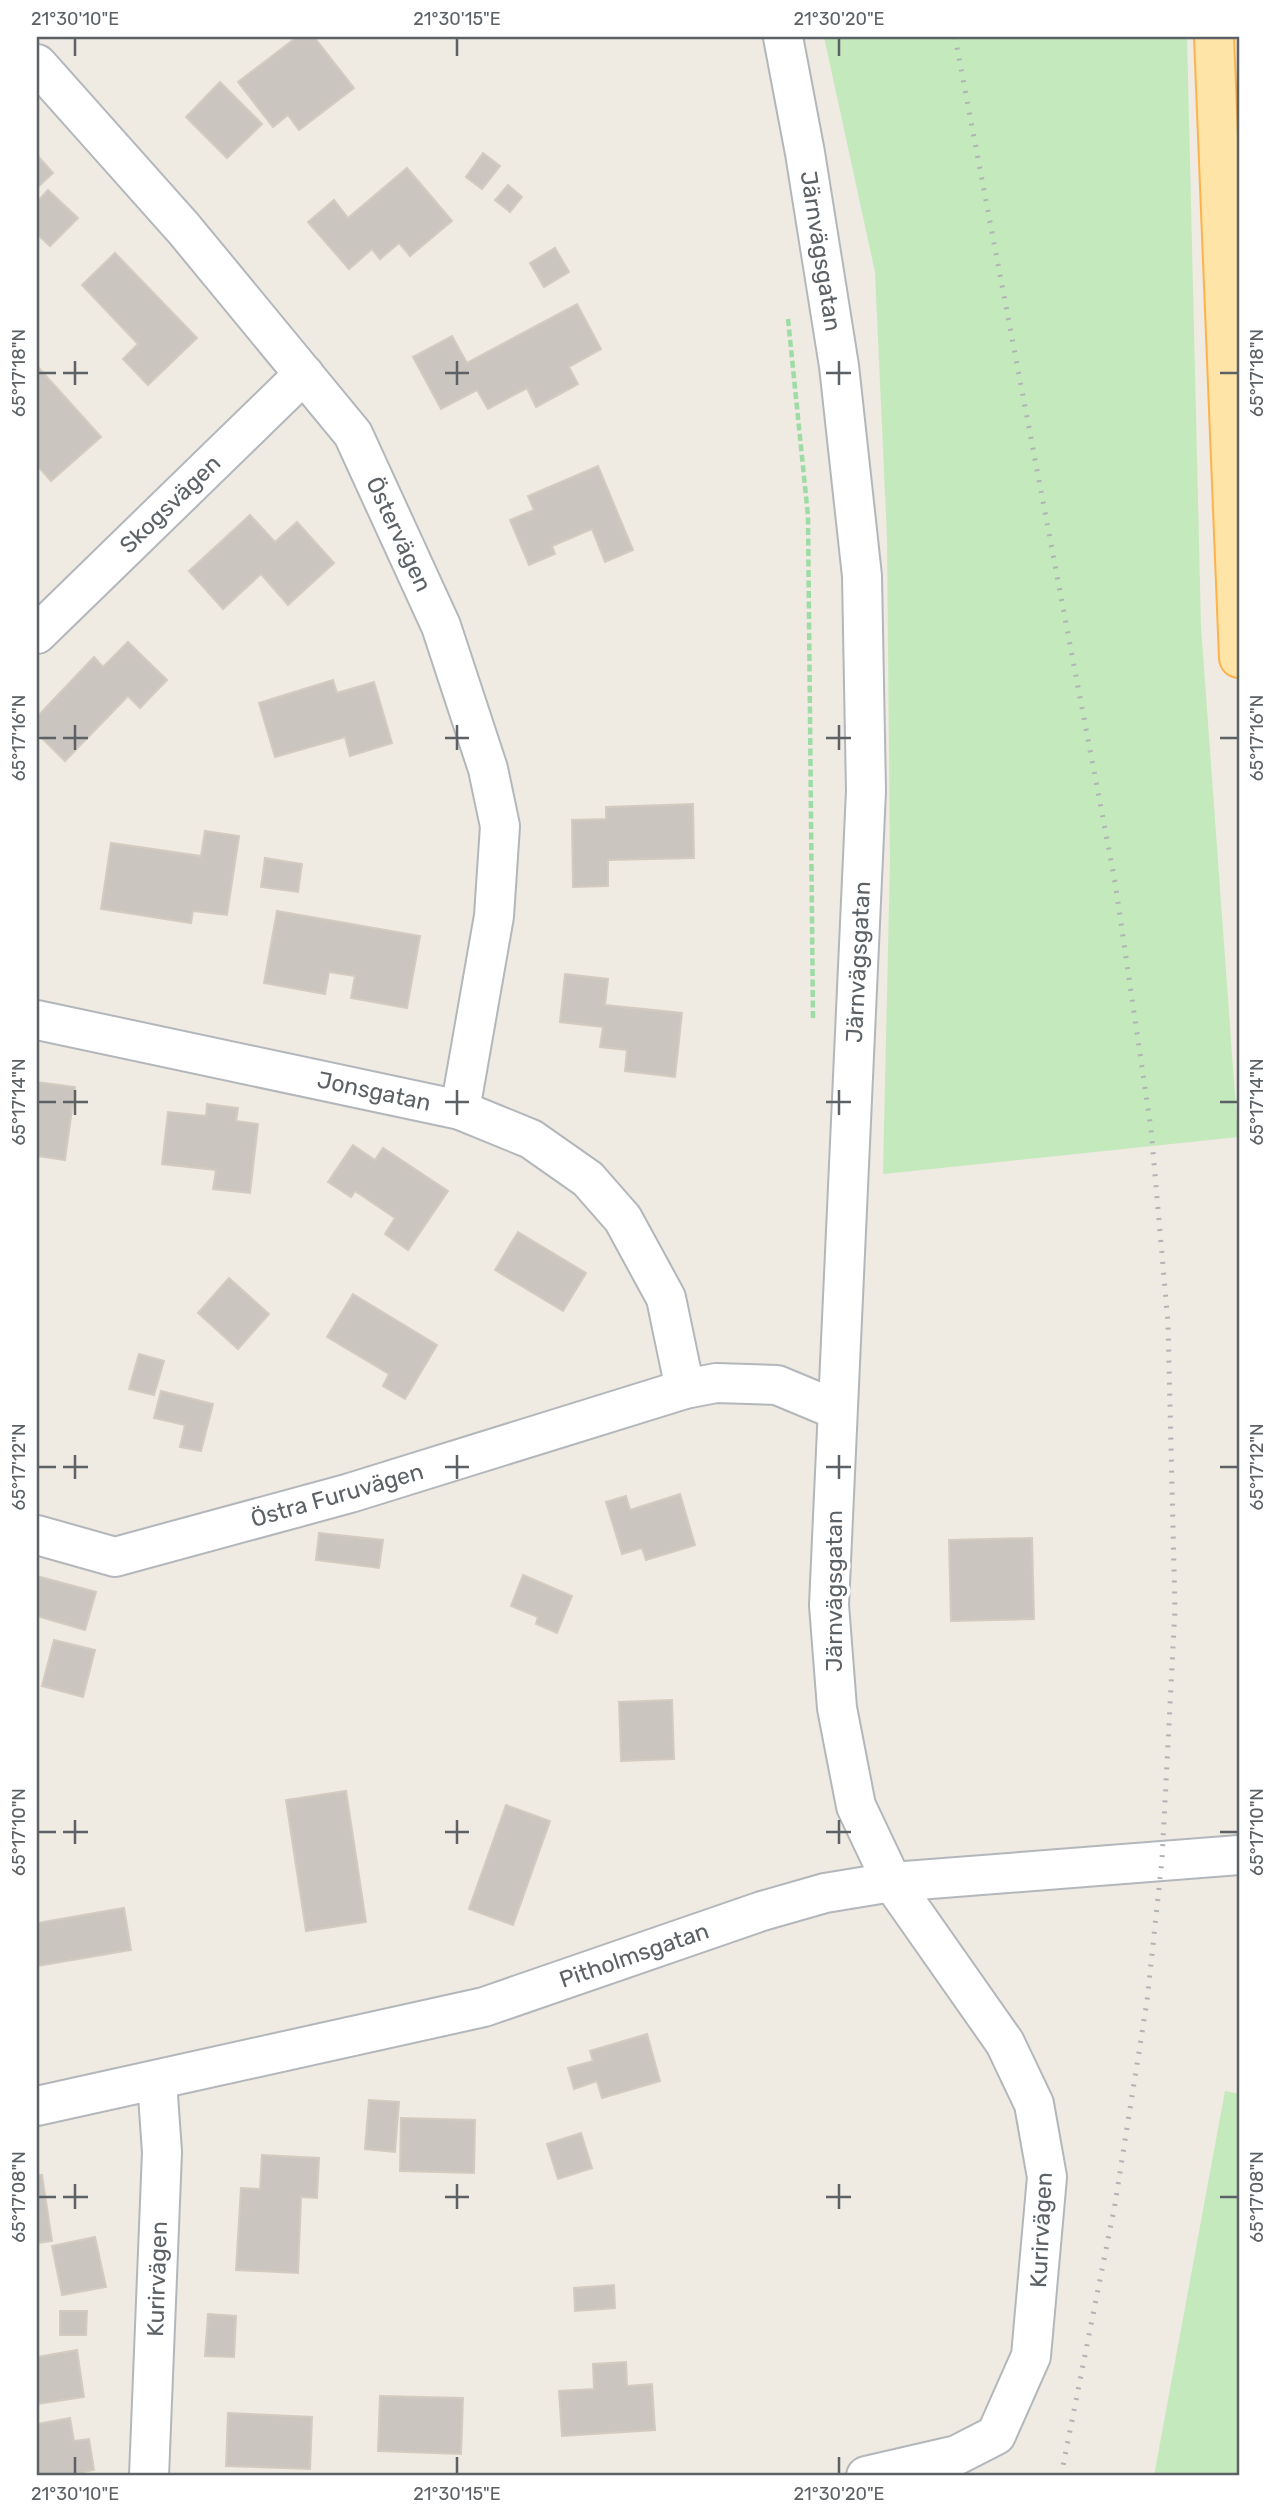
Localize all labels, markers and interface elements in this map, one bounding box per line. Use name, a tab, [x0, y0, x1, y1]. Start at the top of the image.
text: 21°30'10"E	[31, 8, 119, 30]
text: 21°30'15"E	[413, 8, 501, 30]
text: 21°30'20"E	[793, 8, 885, 30]
street label: Järnvägsgatan	[795, 169, 847, 333]
text: 65°17'18"N	[8, 329, 30, 417]
text: 65°17'18"N	[1246, 329, 1268, 417]
street label: Skogsvägen	[114, 449, 226, 559]
street label: Östervägen	[360, 472, 438, 596]
text: 65°17'16"N	[8, 695, 30, 781]
text: 65°17'16"N	[1246, 695, 1268, 781]
street label: Järnvägsgatan	[840, 880, 876, 1044]
text: 65°17'14"N	[8, 1058, 30, 1146]
text: 65°17'14"N	[1246, 1058, 1268, 1146]
street label: Jonsgatan	[315, 1065, 433, 1117]
text: 65°17'12"N	[8, 1424, 30, 1510]
text: 65°17'12"N	[1246, 1424, 1268, 1510]
street label: Östra Furuvägen	[247, 1457, 427, 1533]
street label: Järnvägsgatan	[820, 1510, 848, 1672]
text: 65°17'10"N	[8, 1788, 30, 1876]
text: 65°17'10"N	[1246, 1788, 1268, 1876]
street label: Pitholmsgatan	[556, 1916, 712, 1994]
text: 65°17'08"N	[8, 2151, 30, 2243]
text: 65°17'08"N	[1246, 2151, 1268, 2243]
street label: Kurirvägen	[1024, 2171, 1058, 2289]
street label: Kurirvägen	[141, 2221, 173, 2337]
text: 21°30'10"E	[31, 2483, 119, 2505]
text: 21°30'15"E	[413, 2483, 501, 2505]
text: 21°30'20"E	[793, 2483, 885, 2505]

